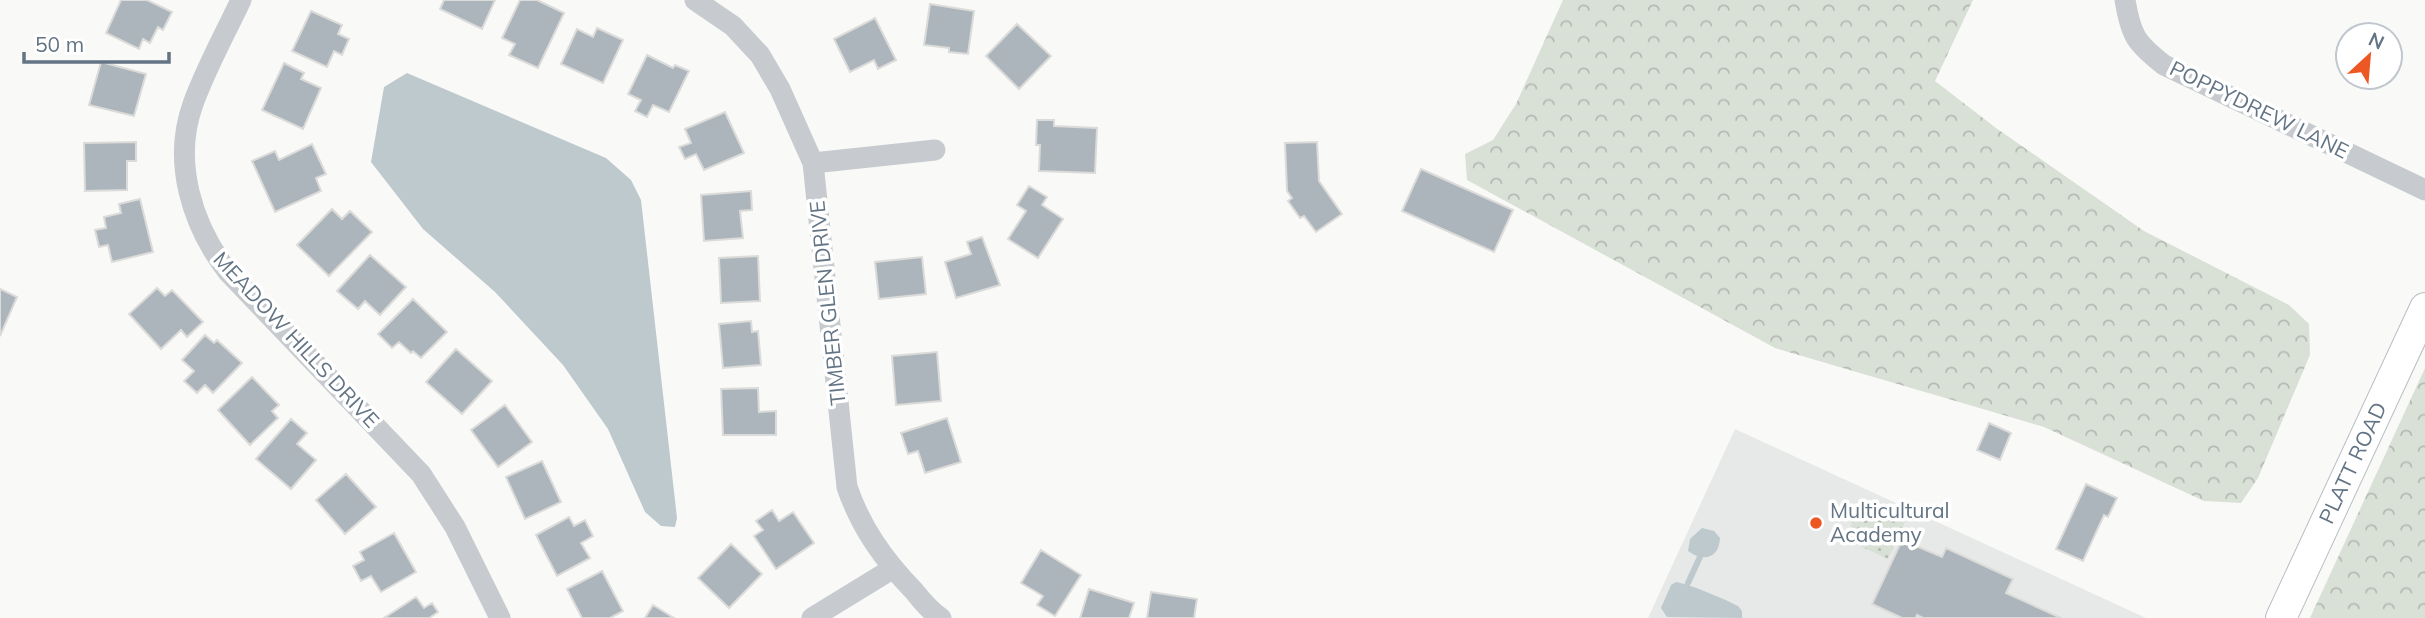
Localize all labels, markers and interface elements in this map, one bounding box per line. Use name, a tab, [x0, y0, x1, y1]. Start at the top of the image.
scale bar	[24, 21, 170, 65]
north arrow	[2334, 21, 2404, 91]
text: N	[2365, 27, 2388, 55]
text: 50 m	[35, 31, 84, 57]
street label: POPPYDREW LANE	[2166, 55, 2353, 164]
street label: TIMBER GLEN DRIVE	[803, 199, 851, 407]
street label: MEADOW HILLS DRIVE	[208, 246, 385, 433]
street label: PLATT ROAD	[2313, 398, 2392, 527]
place label: Multicultural Academy	[1830, 497, 1950, 547]
marker: Multicultural Academy	[1808, 515, 1824, 531]

